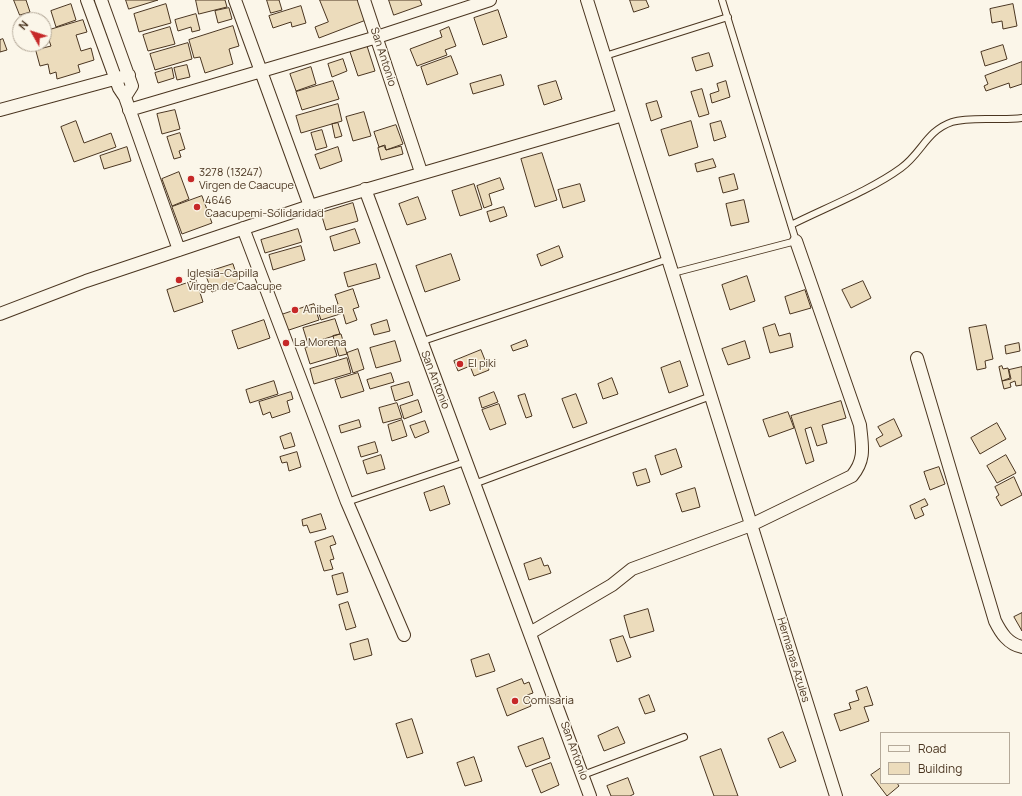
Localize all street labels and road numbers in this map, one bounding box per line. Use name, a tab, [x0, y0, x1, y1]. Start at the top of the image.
street label: San Antonio	[367, 26, 399, 88]
street label: San Antonio	[418, 349, 452, 411]
street label: Hermanas Azules	[774, 616, 812, 704]
street label: San Antonio	[557, 720, 591, 782]

